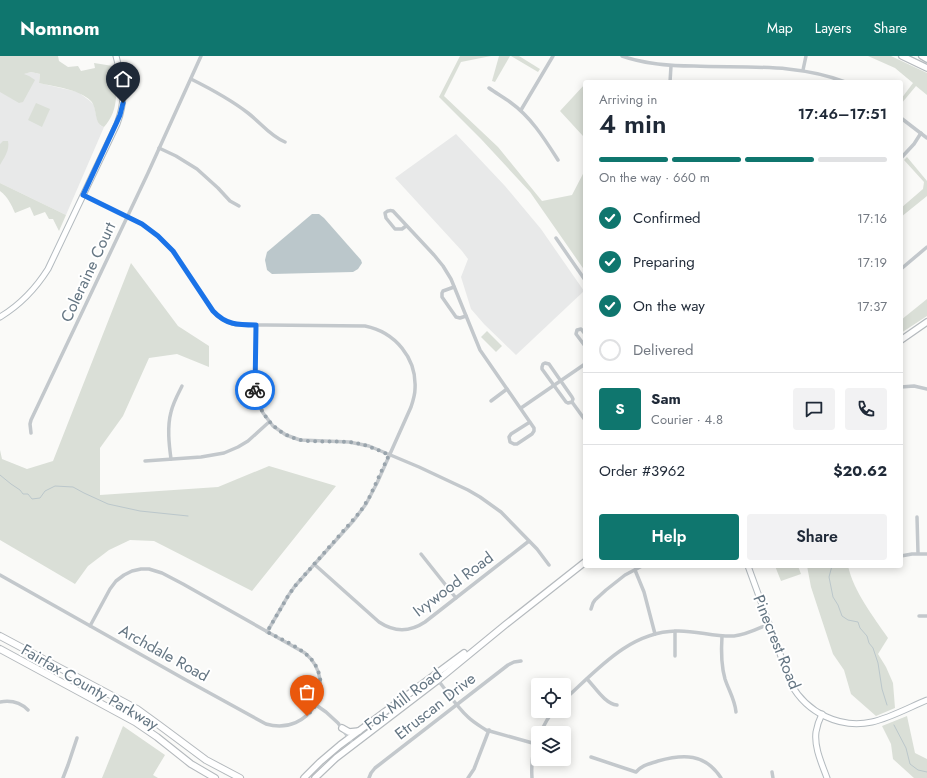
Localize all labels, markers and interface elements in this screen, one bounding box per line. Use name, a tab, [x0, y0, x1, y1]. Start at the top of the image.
text: Nomnom	[20, 15, 100, 42]
text: Map	[767, 18, 793, 38]
text: Layers	[815, 18, 851, 38]
text: Share	[873, 18, 907, 38]
pin	[106, 62, 140, 103]
icon: home	[112, 68, 134, 90]
text: Arriving in	[599, 90, 657, 109]
text: 17:46–17:51	[798, 103, 887, 125]
text: 4 min	[599, 105, 667, 143]
text: On the way · 660 m	[599, 168, 710, 187]
icon: check	[599, 207, 621, 229]
text: Confirmed	[633, 207, 701, 229]
text: 17:16	[857, 209, 887, 228]
street label: Coleraine Court	[55, 218, 121, 326]
icon: check	[599, 251, 621, 273]
text: Preparing	[633, 251, 695, 273]
text: 17:19	[857, 253, 887, 272]
icon: check	[599, 295, 621, 317]
text: On the way	[633, 295, 705, 317]
text: 17:37	[857, 297, 887, 316]
text: Delivered	[633, 339, 694, 361]
courier	[235, 370, 275, 410]
icon: bike	[244, 379, 266, 401]
text: Sam	[651, 388, 681, 410]
button: chat	[793, 388, 835, 430]
button: phone	[845, 388, 887, 430]
text: S	[615, 398, 625, 420]
text: Courier · 4.8	[651, 410, 723, 429]
text: Order #3962	[599, 460, 685, 482]
text: $20.62	[833, 460, 887, 482]
button: Help	[599, 514, 739, 560]
button: Share	[747, 514, 887, 560]
street label: Ivywood Road	[408, 546, 498, 622]
street label: Pinecrest Road	[748, 591, 806, 693]
street label: Archdale Road	[115, 619, 213, 687]
street label: Fairfax County Parkway	[17, 638, 164, 736]
street label: Fox Mill Road	[360, 662, 446, 736]
street label: Etruscan Drive	[390, 667, 480, 745]
pin	[290, 675, 324, 716]
map controls	[531, 678, 571, 766]
button: locate	[531, 678, 571, 718]
icon: bag	[296, 681, 318, 703]
button: layers	[531, 726, 571, 766]

